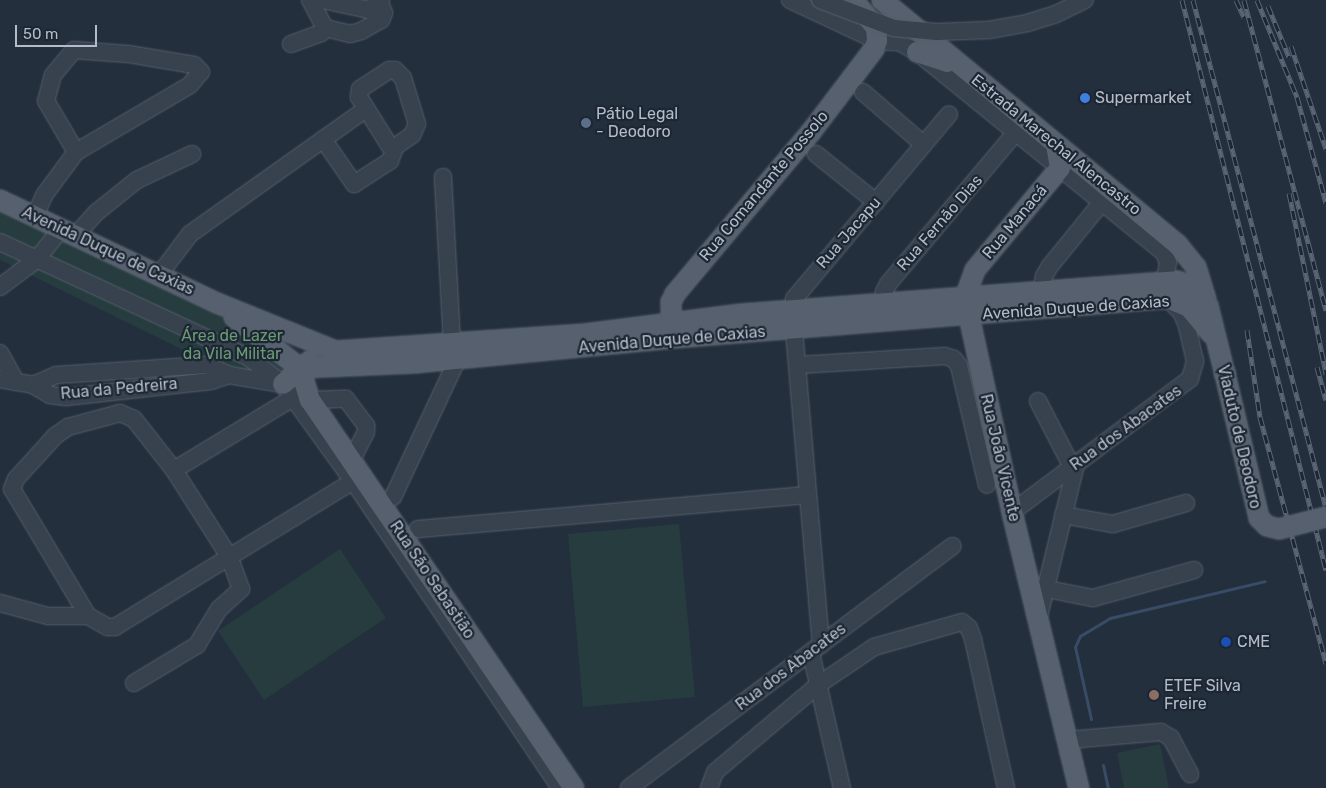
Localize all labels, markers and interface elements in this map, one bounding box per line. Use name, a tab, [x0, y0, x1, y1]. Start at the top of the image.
scale bar	[18, 15, 100, 47]
text: 50 m	[23, 25, 58, 43]
street label: Estrada Marechal Alencastro	[967, 70, 1145, 220]
place label: Supermarket	[1095, 88, 1191, 108]
marker: Supermarket	[1079, 92, 1091, 104]
place label: Pátio Legal - Deodoro	[596, 104, 678, 142]
street label: Rua Comandante Possolo	[695, 107, 833, 265]
marker: Pátio Legal - Deodoro	[580, 117, 592, 129]
street label: Rua Fernão Dias	[893, 171, 987, 275]
street label: Rua Manacá	[979, 181, 1051, 263]
street label: Rua Jacapu	[813, 193, 885, 273]
street label: Avenida Duque de Caxias	[19, 203, 197, 299]
street label: Avenida Duque de Caxias	[982, 292, 1170, 324]
street label: Avenida Duque de Caxias	[578, 322, 766, 358]
park label: Área de Lazer da Vila Militar	[181, 326, 283, 364]
street label: Viaduto de Deodoro	[1213, 363, 1265, 511]
street label: Rua da Pedreira	[60, 374, 178, 404]
street label: Rua dos Abacates	[1066, 381, 1186, 475]
street label: Rua João Vicente	[976, 392, 1024, 524]
street label: Rua São Sebastião	[385, 517, 479, 643]
street label: Rua dos Abacates	[732, 619, 850, 715]
place label: CME	[1237, 632, 1270, 652]
marker: CME	[1219, 635, 1233, 649]
place label: ETEF Silva Freire	[1164, 676, 1241, 714]
marker: ETEF Silva Freire	[1148, 689, 1160, 701]

